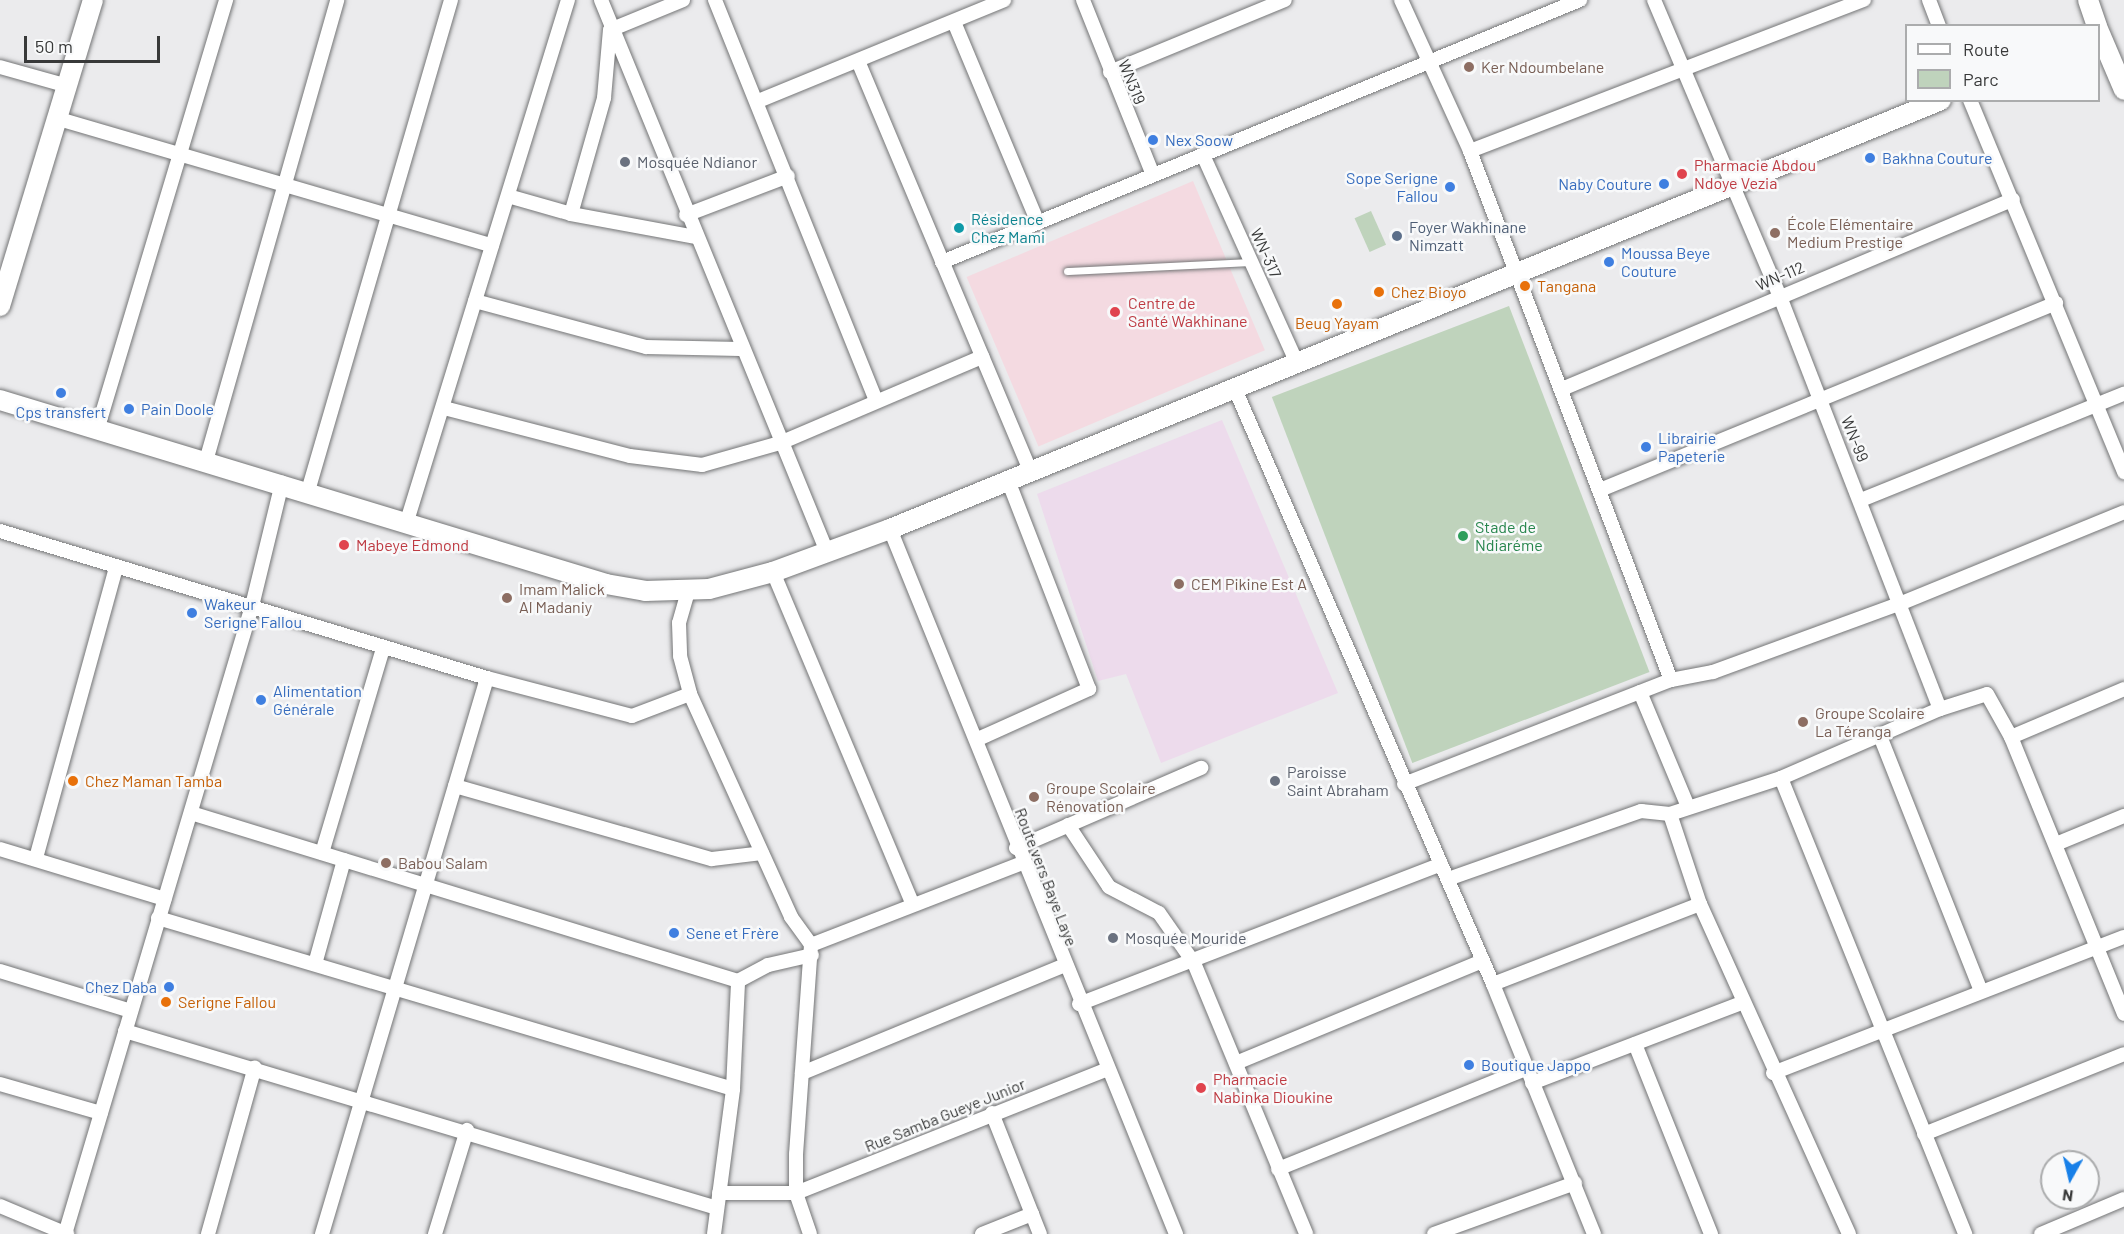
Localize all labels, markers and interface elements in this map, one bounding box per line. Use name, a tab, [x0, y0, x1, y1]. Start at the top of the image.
scale bar	[27, 24, 164, 62]
legend	[1905, 24, 2100, 102]
text: 50 m	[35, 35, 73, 57]
text: Route	[1963, 38, 2009, 60]
street label: WN319	[1114, 57, 1150, 107]
place label: Ker Ndoumbelane	[1481, 57, 1604, 77]
marker: Ker Ndoumbelane	[1462, 60, 1476, 74]
text: Parc	[1963, 68, 1999, 90]
place label: Nex Soow	[1165, 130, 1233, 150]
marker: Nex Soow	[1146, 133, 1160, 147]
place label: Bakhna Couture	[1882, 148, 1992, 168]
marker: Bakhna Couture	[1863, 151, 1877, 165]
place label: Mosquée Ndianor	[637, 152, 757, 172]
marker: Mosquée Ndianor	[618, 155, 632, 169]
place label: Pharmacie Abdou Ndoye Vezia	[1694, 155, 1816, 193]
marker: Pharmacie Abdou Ndoye Vezia	[1675, 167, 1689, 181]
place label: Sope Serigne Fallou	[1346, 168, 1438, 206]
place label: Naby Couture	[1558, 174, 1652, 194]
marker: Naby Couture	[1657, 177, 1671, 191]
marker: Sope Serigne Fallou	[1443, 180, 1457, 194]
place label: Résidence Chez Mami	[971, 209, 1045, 247]
place label: École Elémentaire Medium Prestige	[1787, 214, 1914, 252]
place label: Foyer Wakhinane Nimzatt	[1409, 217, 1527, 255]
marker: Résidence Chez Mami	[952, 221, 966, 235]
street label: WN-317	[1247, 225, 1285, 281]
marker: École Elémentaire Medium Prestige	[1768, 226, 1782, 240]
marker: Foyer Wakhinane Nimzatt	[1390, 229, 1404, 243]
place label: Moussa Beye Couture	[1621, 243, 1710, 281]
marker: Moussa Beye Couture	[1602, 255, 1616, 269]
street label: WN-112	[1753, 257, 1807, 295]
place label: Tangana	[1537, 276, 1596, 296]
marker: Tangana	[1518, 279, 1532, 293]
place label: Chez Bioyo	[1391, 282, 1466, 302]
marker: Chez Bioyo	[1372, 285, 1386, 299]
place label: Centre de Santé Wakhinane	[1128, 293, 1247, 331]
marker: Beug Yayam	[1330, 297, 1344, 311]
marker: Centre de Santé Wakhinane	[1106, 303, 1124, 321]
place label: Beug Yayam	[1295, 313, 1379, 333]
marker: Cps transfert	[54, 386, 68, 400]
place label: Pain Doole	[141, 399, 214, 419]
place label: Cps transfert	[16, 402, 106, 422]
marker: Pain Doole	[122, 402, 136, 416]
street label: WN-99	[1837, 413, 1873, 465]
place label: Librairie Papeterie	[1658, 428, 1725, 466]
marker: Librairie Papeterie	[1639, 440, 1653, 454]
place label: Stade de Ndiaréme	[1475, 517, 1543, 555]
marker: Stade de Ndiaréme	[1456, 529, 1470, 543]
place label: Mabeye Edmond	[356, 535, 469, 555]
marker: Mabeye Edmond	[337, 538, 351, 552]
place label: CEM Pikine Est A	[1191, 574, 1307, 594]
marker: CEM Pikine Est A	[1172, 577, 1186, 591]
place label: Imam Malick Al Madaniy	[519, 579, 605, 617]
marker: Imam Malick Al Madaniy	[500, 591, 514, 605]
place label: Wakeur Serigne Fallou	[204, 594, 302, 632]
marker: Wakeur Serigne Fallou	[185, 606, 199, 620]
place label: Alimentation Générale	[273, 681, 362, 719]
marker: Alimentation Générale	[254, 693, 268, 707]
place label: Groupe Scolaire La Téranga	[1815, 703, 1925, 741]
marker: Groupe Scolaire La Téranga	[1796, 715, 1810, 729]
place label: Paroisse Saint Abraham	[1287, 762, 1389, 800]
place label: Chez Maman Tamba	[85, 771, 222, 791]
marker: Chez Maman Tamba	[66, 774, 80, 788]
marker: Paroisse Saint Abraham	[1268, 774, 1282, 788]
place label: Groupe Scolaire Rénovation	[1046, 778, 1156, 816]
marker: Groupe Scolaire Rénovation	[1027, 790, 1041, 804]
street label: Route vers Baye Laye	[1011, 805, 1081, 949]
place label: Babou Salam	[398, 853, 488, 873]
marker: Babou Salam	[379, 856, 393, 870]
place label: Sene et Frère	[686, 923, 779, 943]
marker: Sene et Frère	[667, 926, 681, 940]
place label: Mosquée Mouride	[1125, 928, 1246, 948]
marker: Mosquée Mouride	[1106, 931, 1120, 945]
place label: Chez Daba	[85, 977, 157, 997]
marker: Chez Daba	[162, 980, 176, 994]
place label: Serigne Fallou	[178, 992, 276, 1012]
marker: Serigne Fallou	[159, 995, 173, 1009]
place label: Boutique Jappo	[1481, 1055, 1591, 1075]
marker: Boutique Jappo	[1462, 1058, 1476, 1072]
place label: Pharmacie Nabinka Dioukine	[1213, 1069, 1333, 1107]
street label: Rue Samba Gueye Junior	[862, 1074, 1028, 1156]
marker: Pharmacie Nabinka Dioukine	[1194, 1081, 1208, 1095]
north arrow	[2040, 1150, 2100, 1210]
text: N	[2061, 1186, 2074, 1206]

